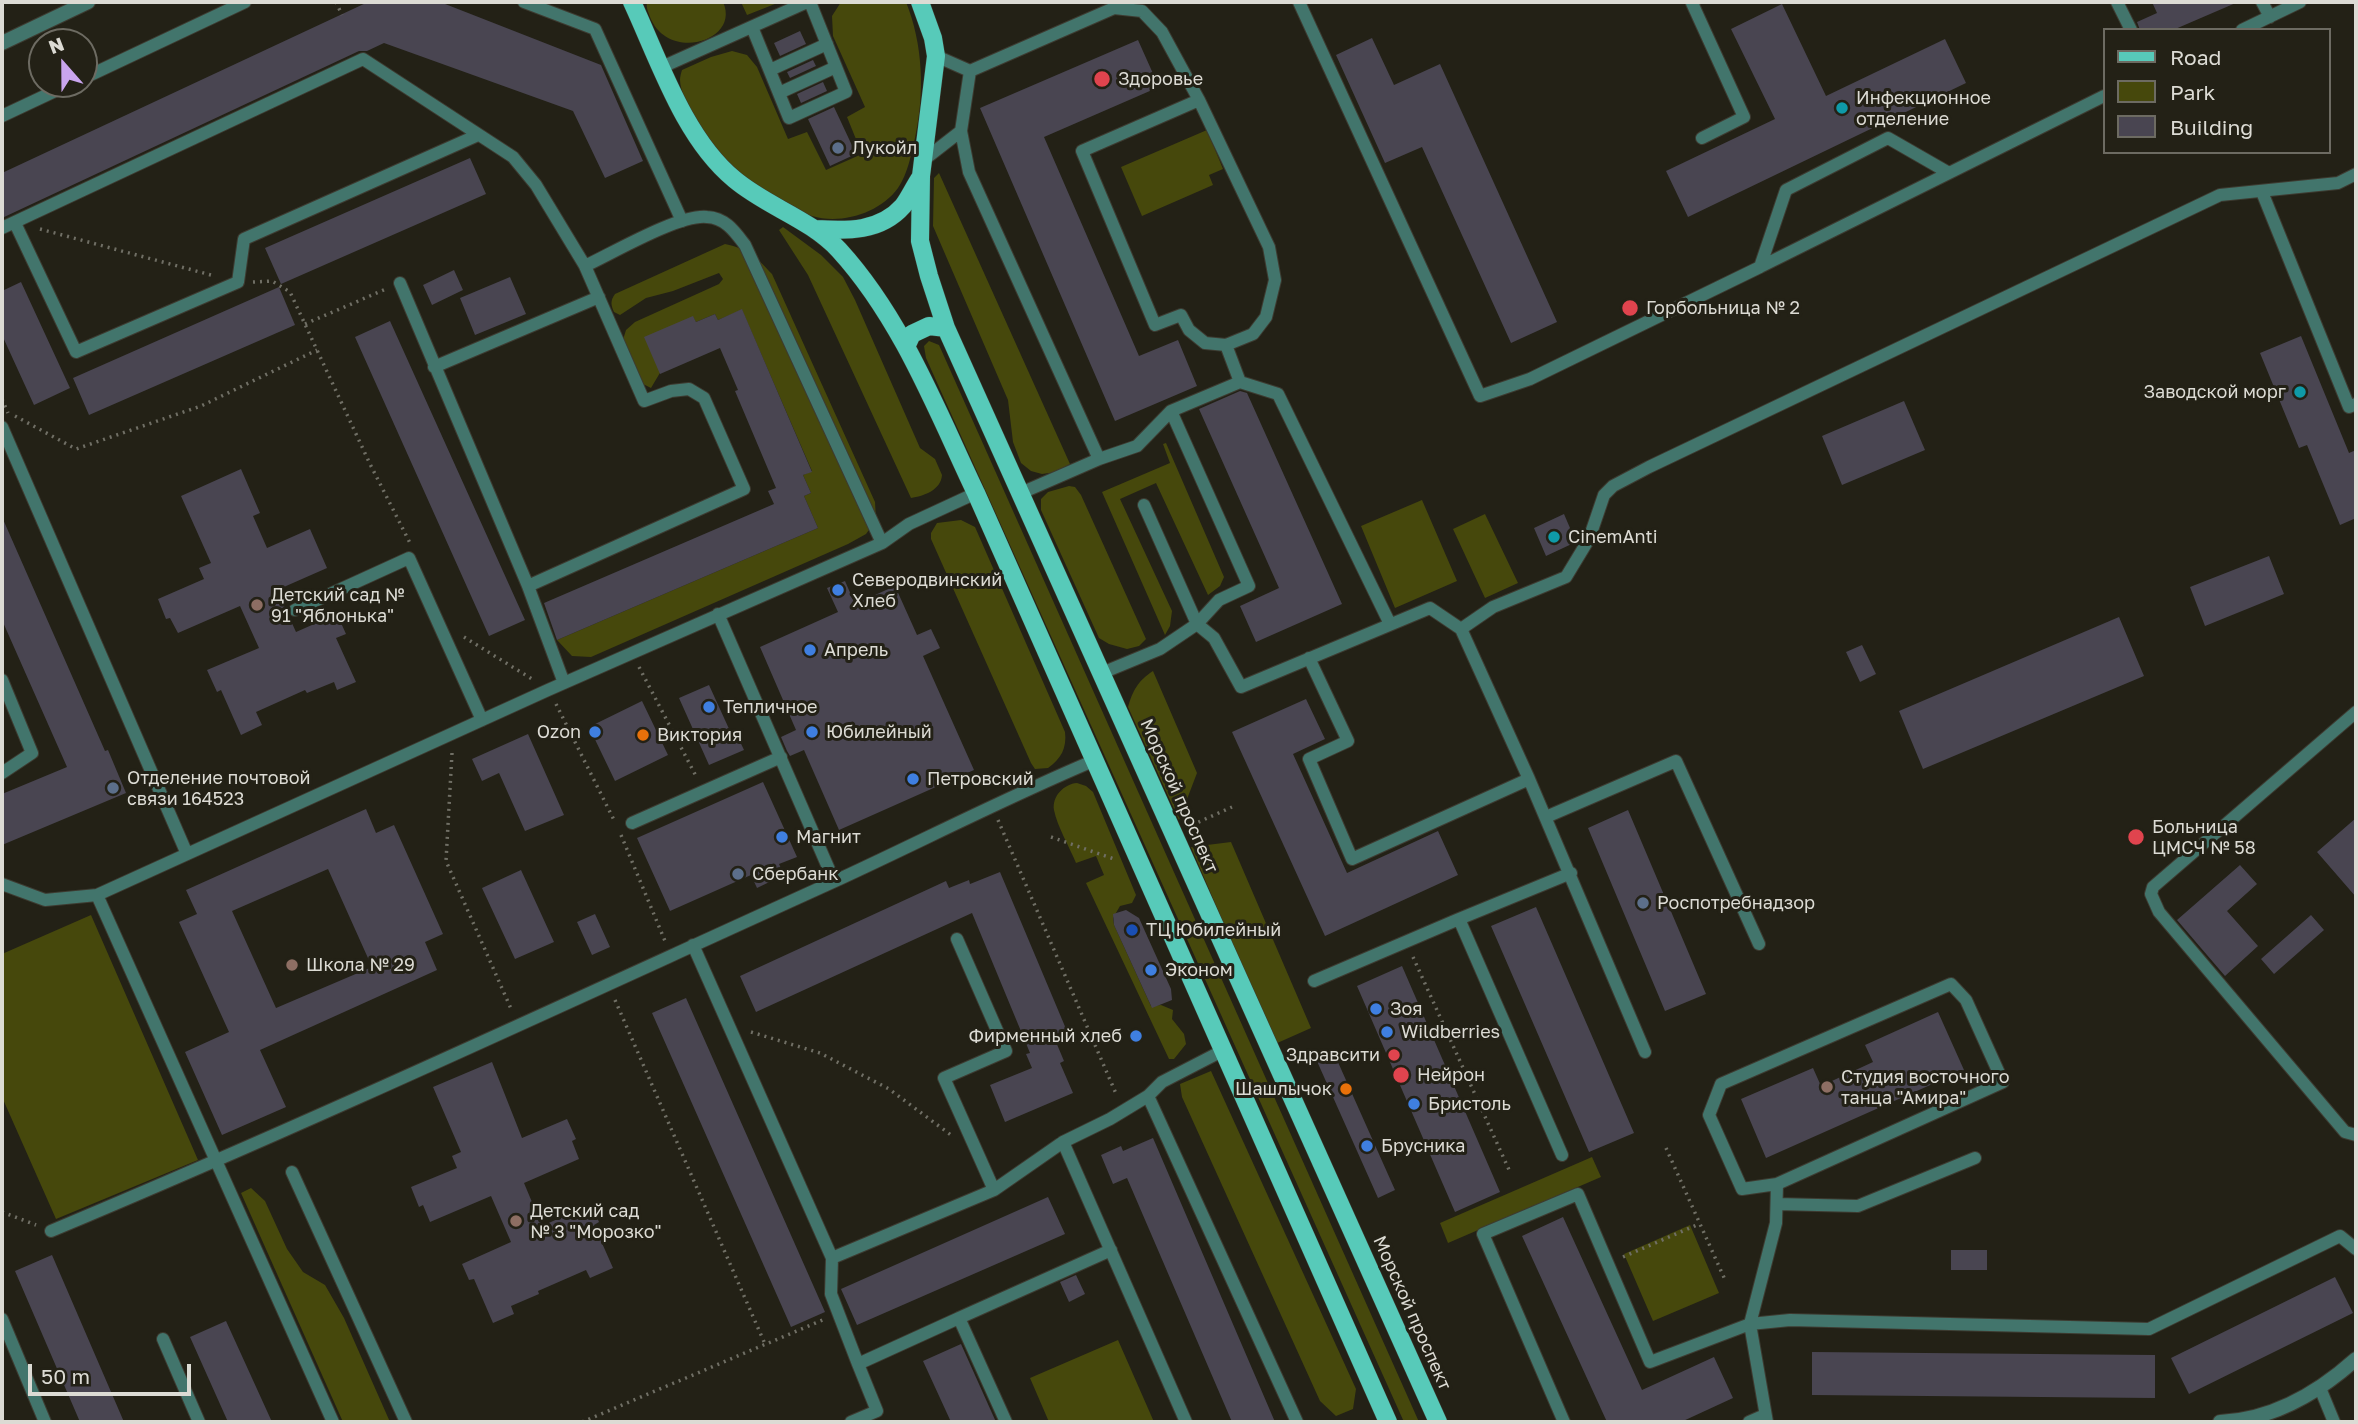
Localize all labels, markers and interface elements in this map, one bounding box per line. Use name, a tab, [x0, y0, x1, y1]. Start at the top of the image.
north arrow	[28, 28, 98, 98]
legend	[2102, 28, 2330, 154]
text: N	[45, 31, 67, 58]
text: Road	[2170, 44, 2221, 70]
place label: Здоровье	[1118, 68, 1203, 90]
marker: Здоровье	[1092, 69, 1112, 89]
text: Park	[2170, 79, 2215, 105]
place label: Инфекционное отделение	[1856, 87, 1991, 130]
marker: Инфекционное отделение	[1834, 100, 1850, 116]
text: Building	[2170, 114, 2253, 140]
place label: Лукойл	[852, 137, 917, 159]
marker: Лукойл	[830, 140, 846, 156]
place label: Горбольница № 2	[1646, 297, 1800, 319]
marker: Горбольница № 2	[1620, 298, 1640, 318]
place label: Заводской морг	[2143, 381, 2286, 403]
marker: Заводской морг	[2292, 384, 2308, 400]
place label: CinemAnti	[1568, 526, 1657, 548]
marker: CinemAnti	[1546, 529, 1562, 545]
place label: Северодвинский Хлеб	[852, 569, 1002, 612]
marker: Северодвинский Хлеб	[830, 582, 846, 598]
place label: Детский сад № 91 "Яблонька"	[271, 584, 405, 626]
marker: Детский сад № 91 "Яблонька"	[249, 597, 265, 613]
place label: Апрель	[824, 639, 888, 661]
marker: Апрель	[802, 642, 818, 658]
place label: Тепличное	[723, 696, 817, 718]
marker: Тепличное	[701, 699, 717, 715]
street label: Морской проспект	[1135, 716, 1223, 876]
place label: Ozon	[537, 721, 581, 743]
place label: Юбилейный	[826, 721, 932, 743]
marker: Ozon	[587, 724, 603, 740]
place label: Виктория	[657, 724, 742, 746]
marker: Юбилейный	[804, 724, 820, 740]
marker: Виктория	[635, 727, 651, 743]
place label: Отделение почтовой связи 164523	[127, 767, 310, 810]
place label: Петровский	[927, 768, 1034, 790]
marker: Петровский	[905, 771, 921, 787]
marker: Отделение почтовой связи 164523	[105, 780, 121, 796]
place label: Больница ЦМСЧ № 58	[2152, 816, 2256, 858]
place label: Магнит	[796, 826, 861, 848]
marker: Больница ЦМСЧ № 58	[2126, 827, 2146, 847]
marker: Магнит	[774, 829, 790, 845]
place label: Сбербанк	[752, 863, 839, 885]
marker: Сбербанк	[730, 866, 746, 882]
place label: Роспотребнадзор	[1657, 892, 1815, 914]
marker: Роспотребнадзор	[1635, 895, 1651, 911]
place label: ТЦ Юбилейный	[1146, 919, 1281, 941]
marker: ТЦ Юбилейный	[1124, 922, 1140, 938]
place label: Школа № 29	[306, 954, 415, 976]
marker: Школа № 29	[284, 957, 300, 973]
place label: Эконом	[1165, 959, 1233, 981]
marker: Эконом	[1143, 962, 1159, 978]
place label: Зоя	[1390, 998, 1423, 1020]
marker: Зоя	[1368, 1001, 1384, 1017]
place label: Wildberries	[1401, 1021, 1500, 1043]
marker: Wildberries	[1379, 1024, 1395, 1040]
place label: Фирменный хлеб	[969, 1025, 1122, 1047]
marker: Фирменный хлеб	[1128, 1028, 1144, 1044]
place label: Здравсити	[1286, 1044, 1380, 1066]
marker: Здравсити	[1386, 1047, 1402, 1063]
place label: Нейрон	[1417, 1064, 1485, 1086]
marker: Нейрон	[1391, 1065, 1411, 1085]
place label: Студия восточного танца "Амира"	[1841, 1066, 2009, 1108]
place label: Шашлычок	[1235, 1078, 1332, 1100]
marker: Студия восточного танца "Амира"	[1819, 1079, 1835, 1095]
marker: Шашлычок	[1338, 1081, 1354, 1097]
place label: Бристоль	[1428, 1093, 1511, 1115]
marker: Бристоль	[1406, 1096, 1422, 1112]
place label: Брусника	[1381, 1135, 1466, 1157]
marker: Брусника	[1359, 1138, 1375, 1154]
place label: Детский сад № 3 "Морозко"	[530, 1200, 661, 1242]
marker: Детский сад № 3 "Морозко"	[508, 1213, 524, 1229]
street label: Морской проспект	[1368, 1233, 1456, 1393]
scale bar	[32, 1350, 194, 1394]
text: 50 m	[41, 1363, 90, 1389]

